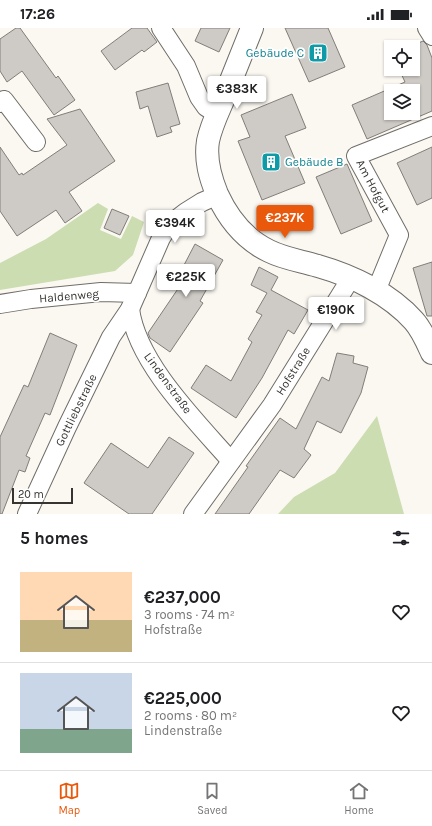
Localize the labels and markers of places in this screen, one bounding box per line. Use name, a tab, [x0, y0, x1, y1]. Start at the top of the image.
building icon: Gebäude C	[307, 42, 329, 64]
place label: Gebäude C	[246, 46, 304, 60]
pin: €383K	[209, 76, 265, 110]
building icon: Gebäude B	[260, 151, 282, 173]
place label: Gebäude B	[285, 155, 343, 169]
pin: €237K	[257, 205, 313, 239]
pin: €394K	[147, 210, 203, 244]
pin: €225K	[158, 264, 214, 298]
pin: €190K	[308, 297, 364, 331]

